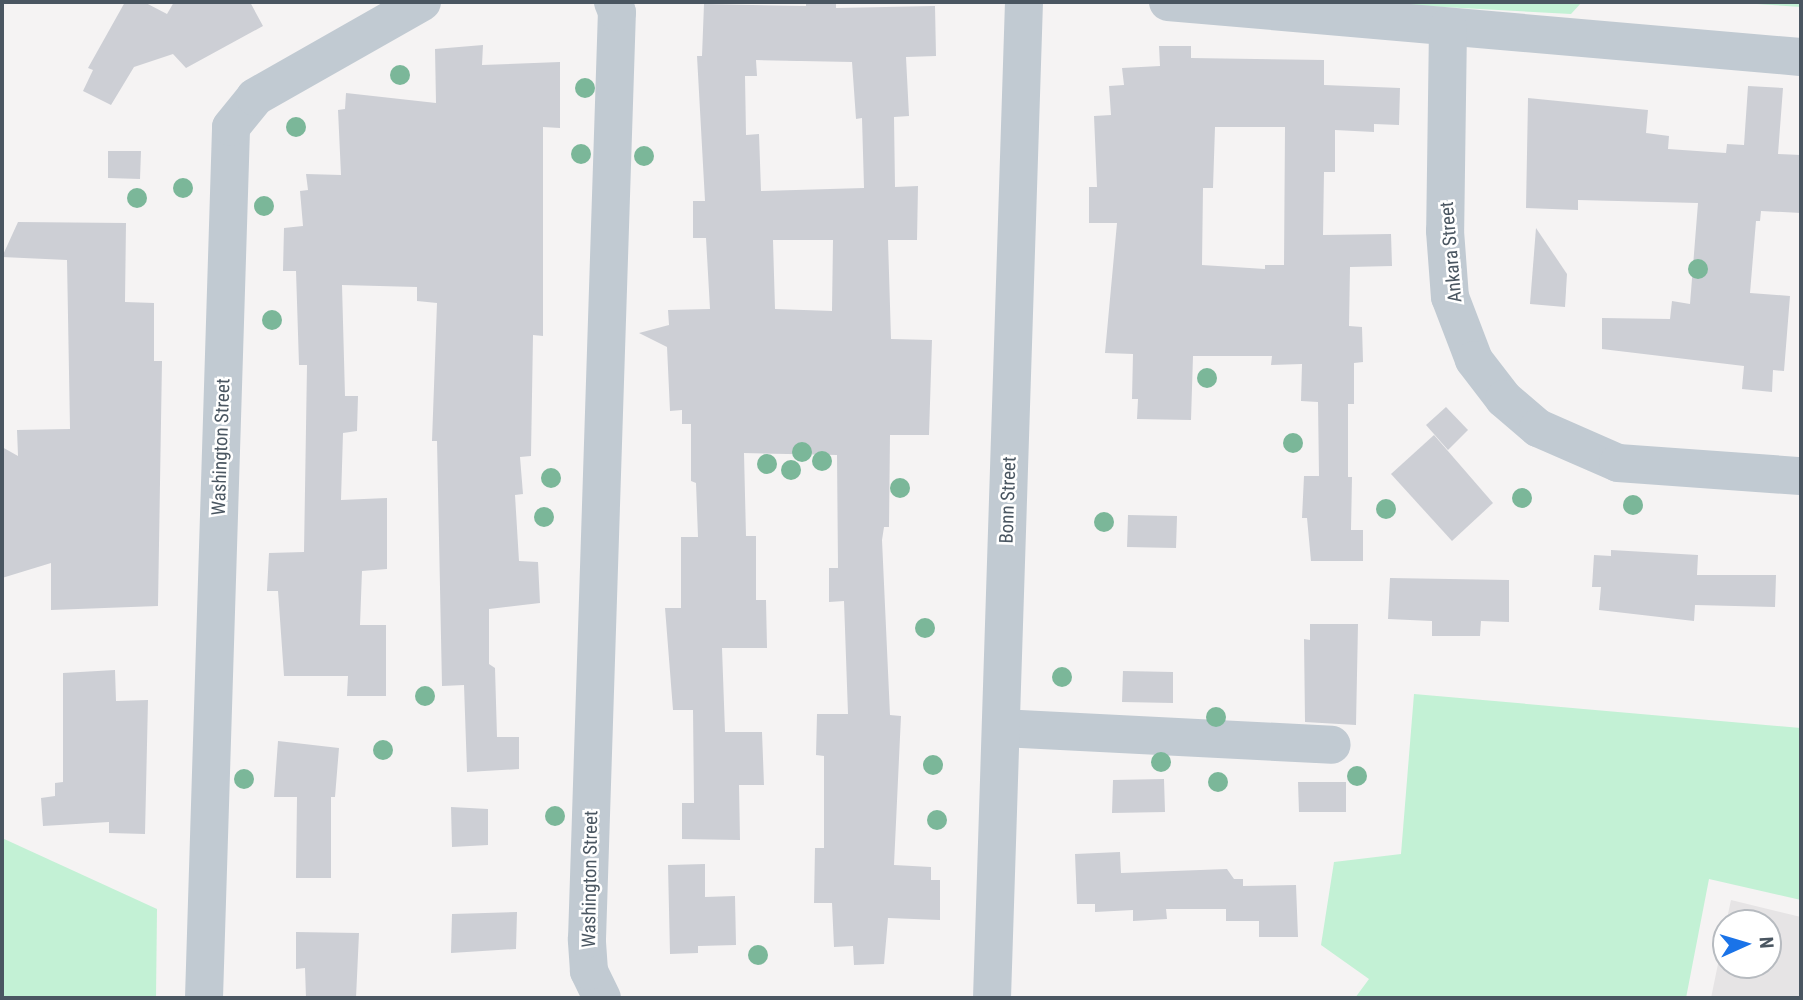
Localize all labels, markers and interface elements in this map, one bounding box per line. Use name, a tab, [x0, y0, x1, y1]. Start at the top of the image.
street label: Ankara Street	[1435, 201, 1467, 303]
street label: Washington Street	[207, 378, 235, 516]
street label: Bonn Street	[995, 456, 1021, 544]
street label: Washington Street	[577, 810, 603, 948]
north arrow	[1712, 909, 1782, 979]
text: N	[1755, 936, 1778, 949]

